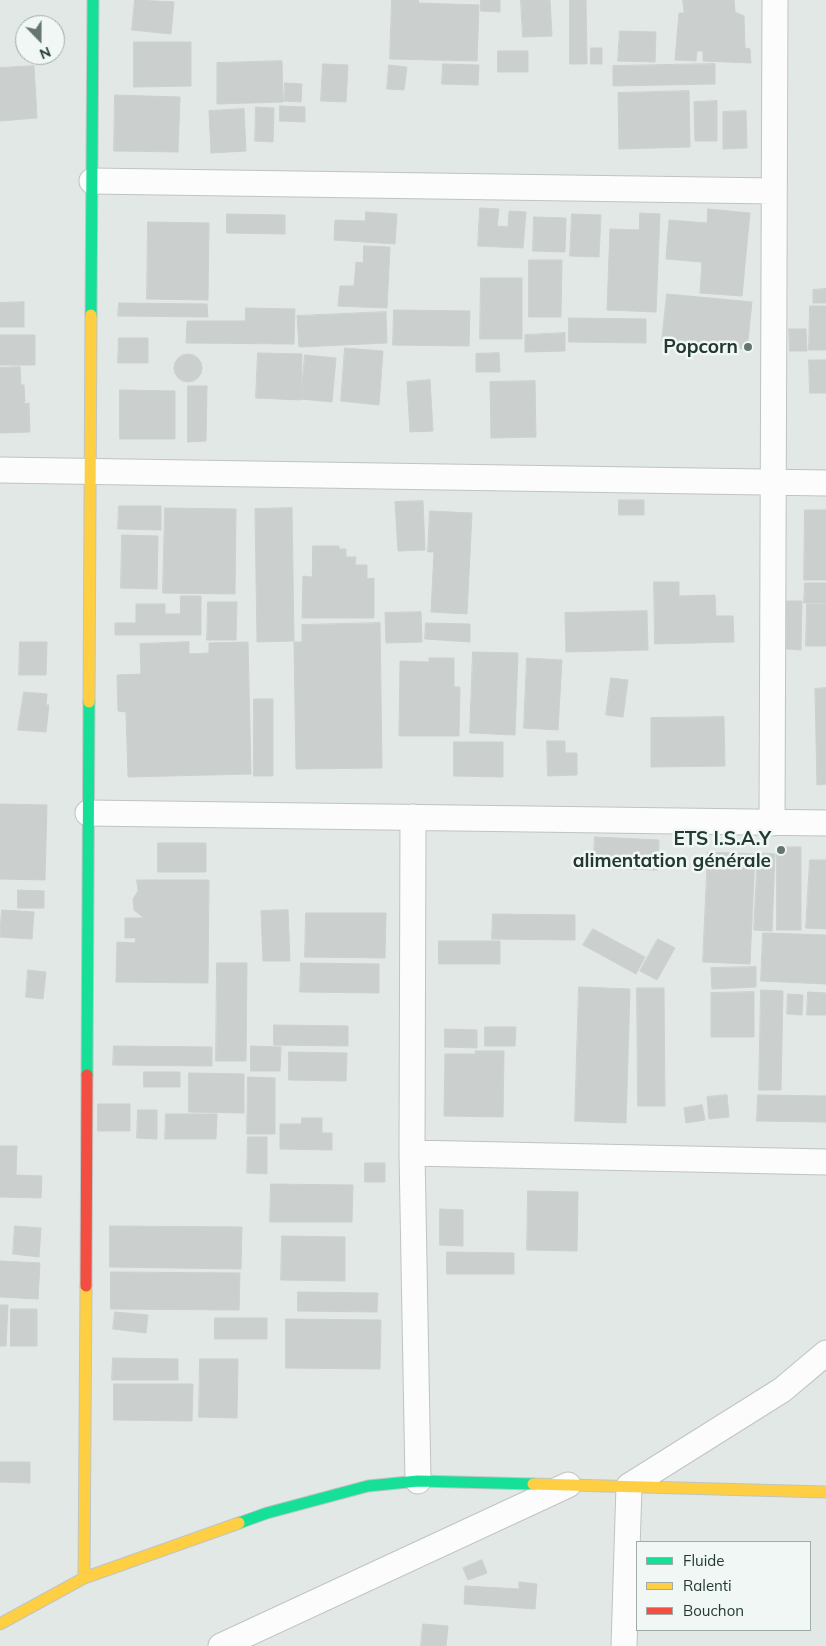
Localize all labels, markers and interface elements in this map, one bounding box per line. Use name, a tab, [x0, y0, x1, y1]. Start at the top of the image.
north arrow	[15, 15, 65, 65]
text: N	[37, 43, 54, 63]
place label: Popcorn	[663, 336, 738, 358]
marker: Popcorn	[742, 341, 754, 353]
place label: ETS I.S.A.Y alimentation générale	[573, 828, 771, 872]
marker: ETS I.S.A.Y alimentation générale	[775, 844, 787, 856]
legend	[636, 1541, 811, 1631]
text: Fluide	[683, 1551, 724, 1570]
text: Ralenti	[683, 1576, 732, 1595]
text: Bouchon	[683, 1601, 744, 1620]

